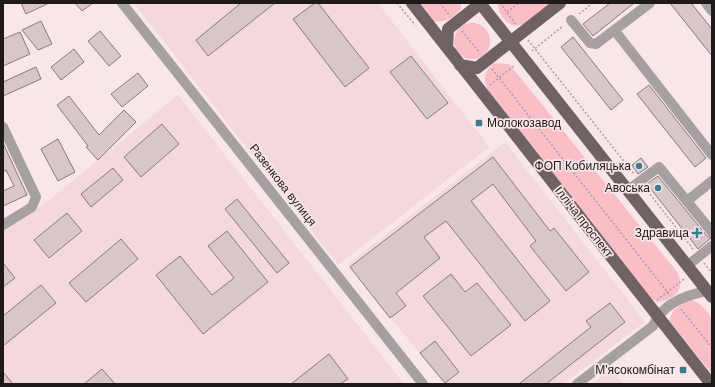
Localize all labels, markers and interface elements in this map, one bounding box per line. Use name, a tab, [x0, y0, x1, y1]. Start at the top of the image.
place label: Молокозавод	[487, 116, 561, 130]
marker: Молокозавод	[474, 118, 484, 128]
street label: Разенкова вулиця	[247, 141, 319, 229]
place label: ФОП Кобиляцька	[535, 159, 631, 173]
marker: ФОП Кобиляцька	[634, 161, 644, 171]
place label: Авоська	[605, 181, 650, 195]
marker: Авоська	[653, 183, 663, 193]
street label: Ілліча проспект	[552, 184, 616, 261]
place label: Здравица	[635, 226, 689, 240]
marker: Здравица	[692, 228, 702, 238]
place label: М'ясокомбінат	[595, 363, 676, 377]
marker: М'ясокомбінат	[678, 365, 688, 375]

